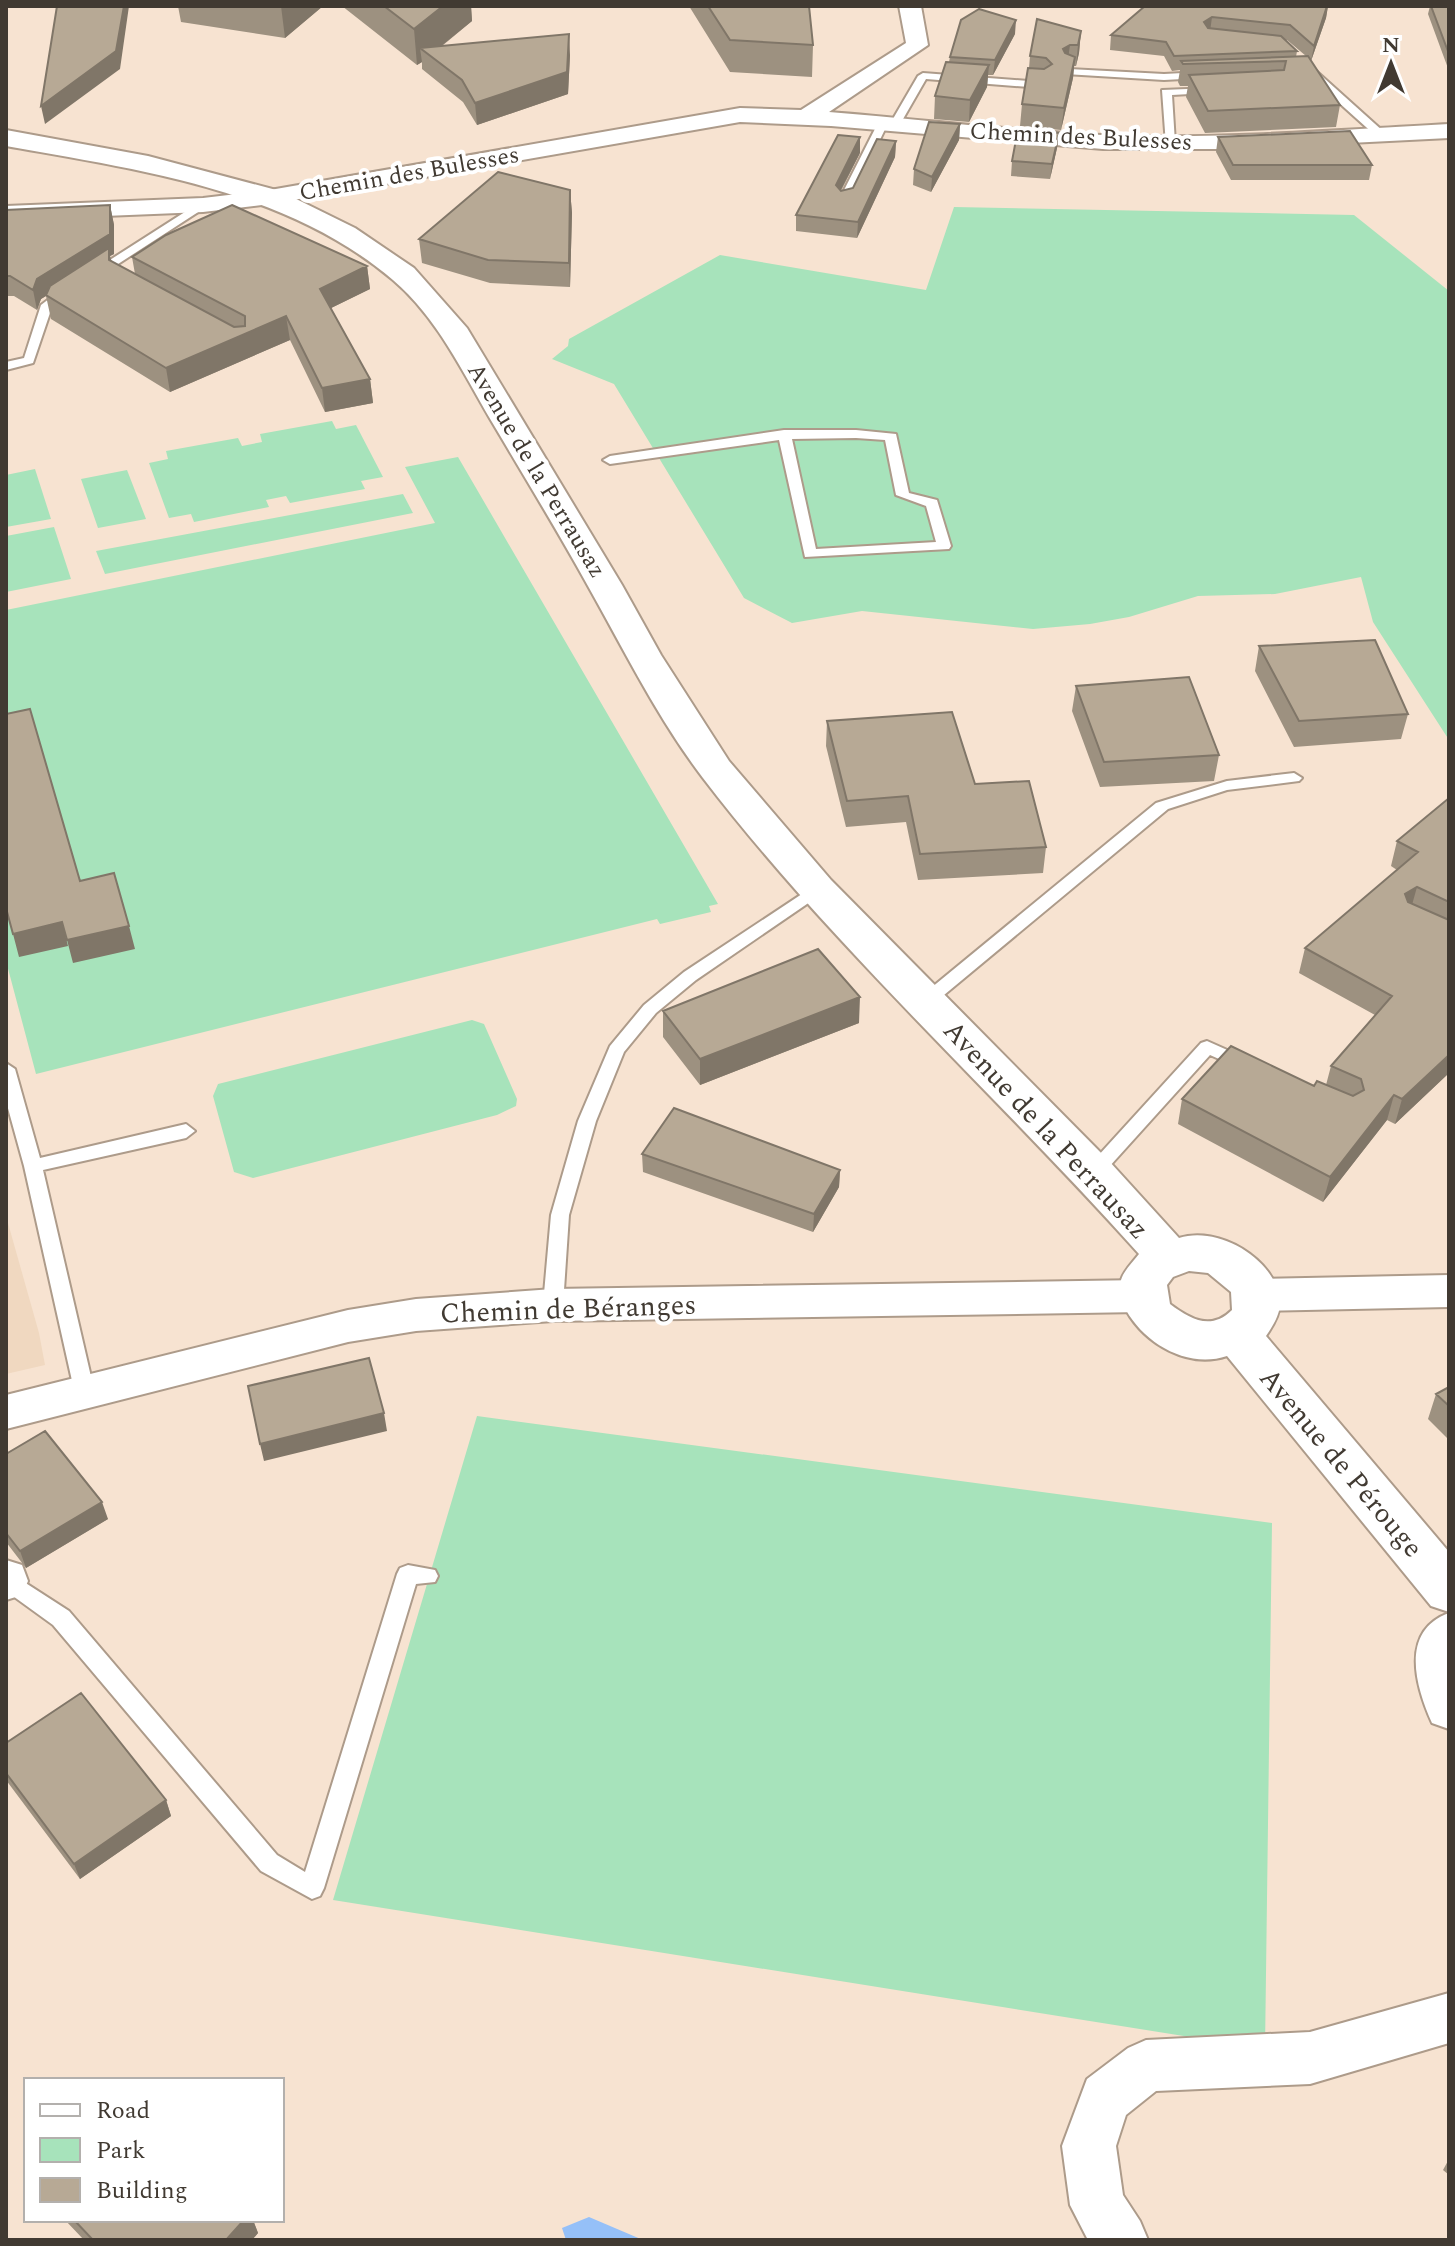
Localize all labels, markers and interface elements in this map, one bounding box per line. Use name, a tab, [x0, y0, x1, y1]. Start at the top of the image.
north arrow	[1351, 24, 1431, 104]
text: N	[1382, 29, 1400, 62]
street label: Chemin des Bulesses	[969, 113, 1193, 161]
street label: Chemin des Bulesses	[296, 137, 522, 211]
street label: Avenue de la Perrausaz	[458, 356, 615, 585]
street label: Avenue de la Perrausaz	[933, 1011, 1159, 1249]
street label: Chemin de Béranges	[439, 1284, 697, 1335]
street label: Avenue de Pérouge	[1248, 1358, 1433, 1568]
legend	[24, 2078, 284, 2222]
text: Road	[96, 2093, 150, 2129]
text: Park	[96, 2133, 146, 2169]
text: Building	[96, 2173, 188, 2209]

